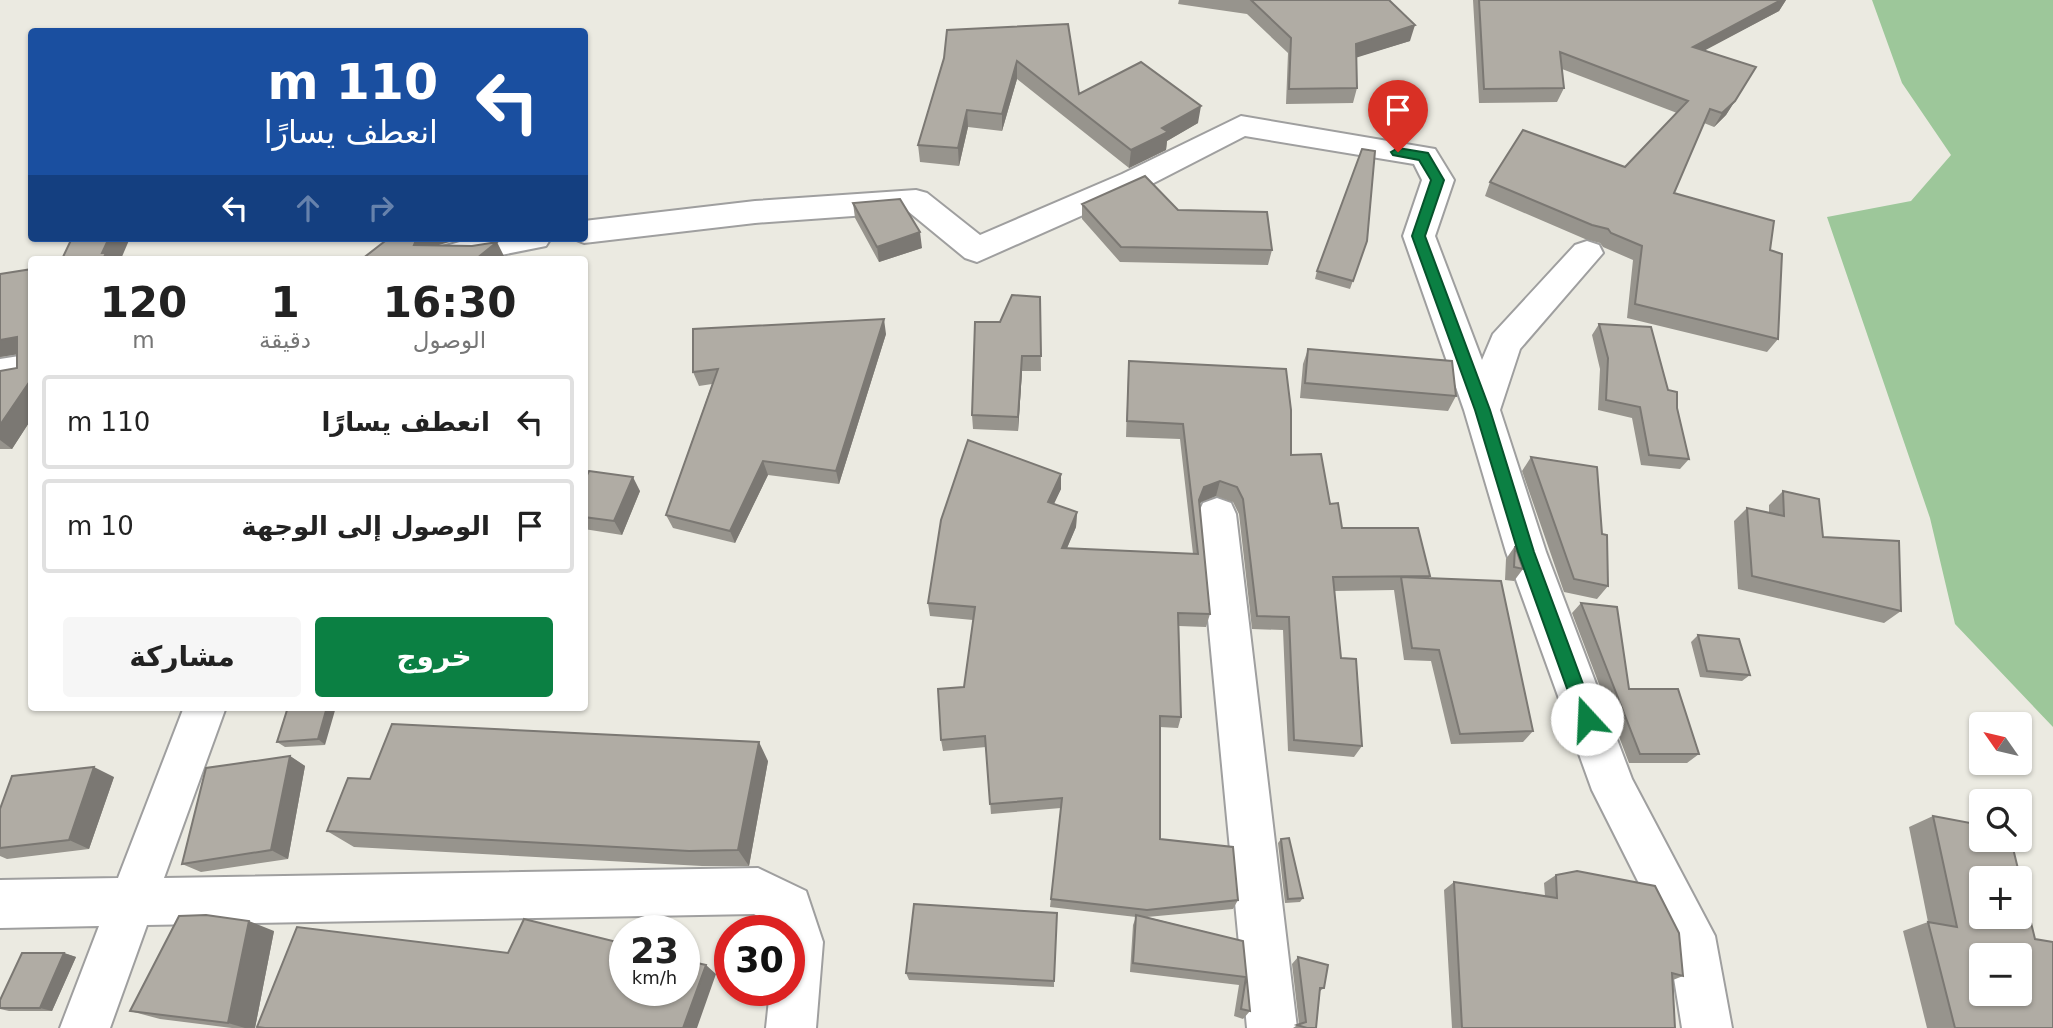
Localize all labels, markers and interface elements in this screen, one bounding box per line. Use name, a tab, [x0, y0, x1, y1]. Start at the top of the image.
text: 110 m	[268, 54, 438, 111]
icon: left	[462, 56, 553, 147]
pin	[1368, 80, 1428, 152]
icon: arrive	[1379, 91, 1417, 129]
text: انعطف يسارًا	[264, 113, 438, 151]
icon: left	[216, 189, 254, 227]
icon: ahead	[289, 189, 327, 227]
icon: right	[362, 189, 400, 227]
text: 120	[100, 278, 187, 327]
text: 1	[270, 278, 300, 327]
text: 16:30	[383, 278, 516, 327]
text: m	[132, 327, 155, 353]
text: دقيقة	[259, 327, 311, 353]
text: الوصول	[413, 327, 486, 353]
icon: left	[511, 403, 549, 441]
text: 110 m	[67, 407, 150, 437]
text: انعطف يسارًا	[321, 407, 490, 437]
icon: arrive	[511, 507, 549, 545]
text: 10 m	[67, 511, 134, 541]
text: الوصول إلى الوجهة	[241, 511, 490, 541]
button: مشاركة	[63, 617, 301, 697]
button: خروج	[315, 617, 553, 697]
position arrow	[1550, 682, 1624, 756]
north arrow	[1969, 712, 2032, 775]
map controls	[1969, 712, 2032, 1006]
button: search	[1969, 789, 2032, 852]
button: +	[1969, 866, 2032, 929]
speed limit sign: 30	[714, 915, 805, 1006]
text: 23	[630, 931, 679, 971]
button: −	[1969, 943, 2032, 1006]
text: km/h	[632, 967, 677, 988]

